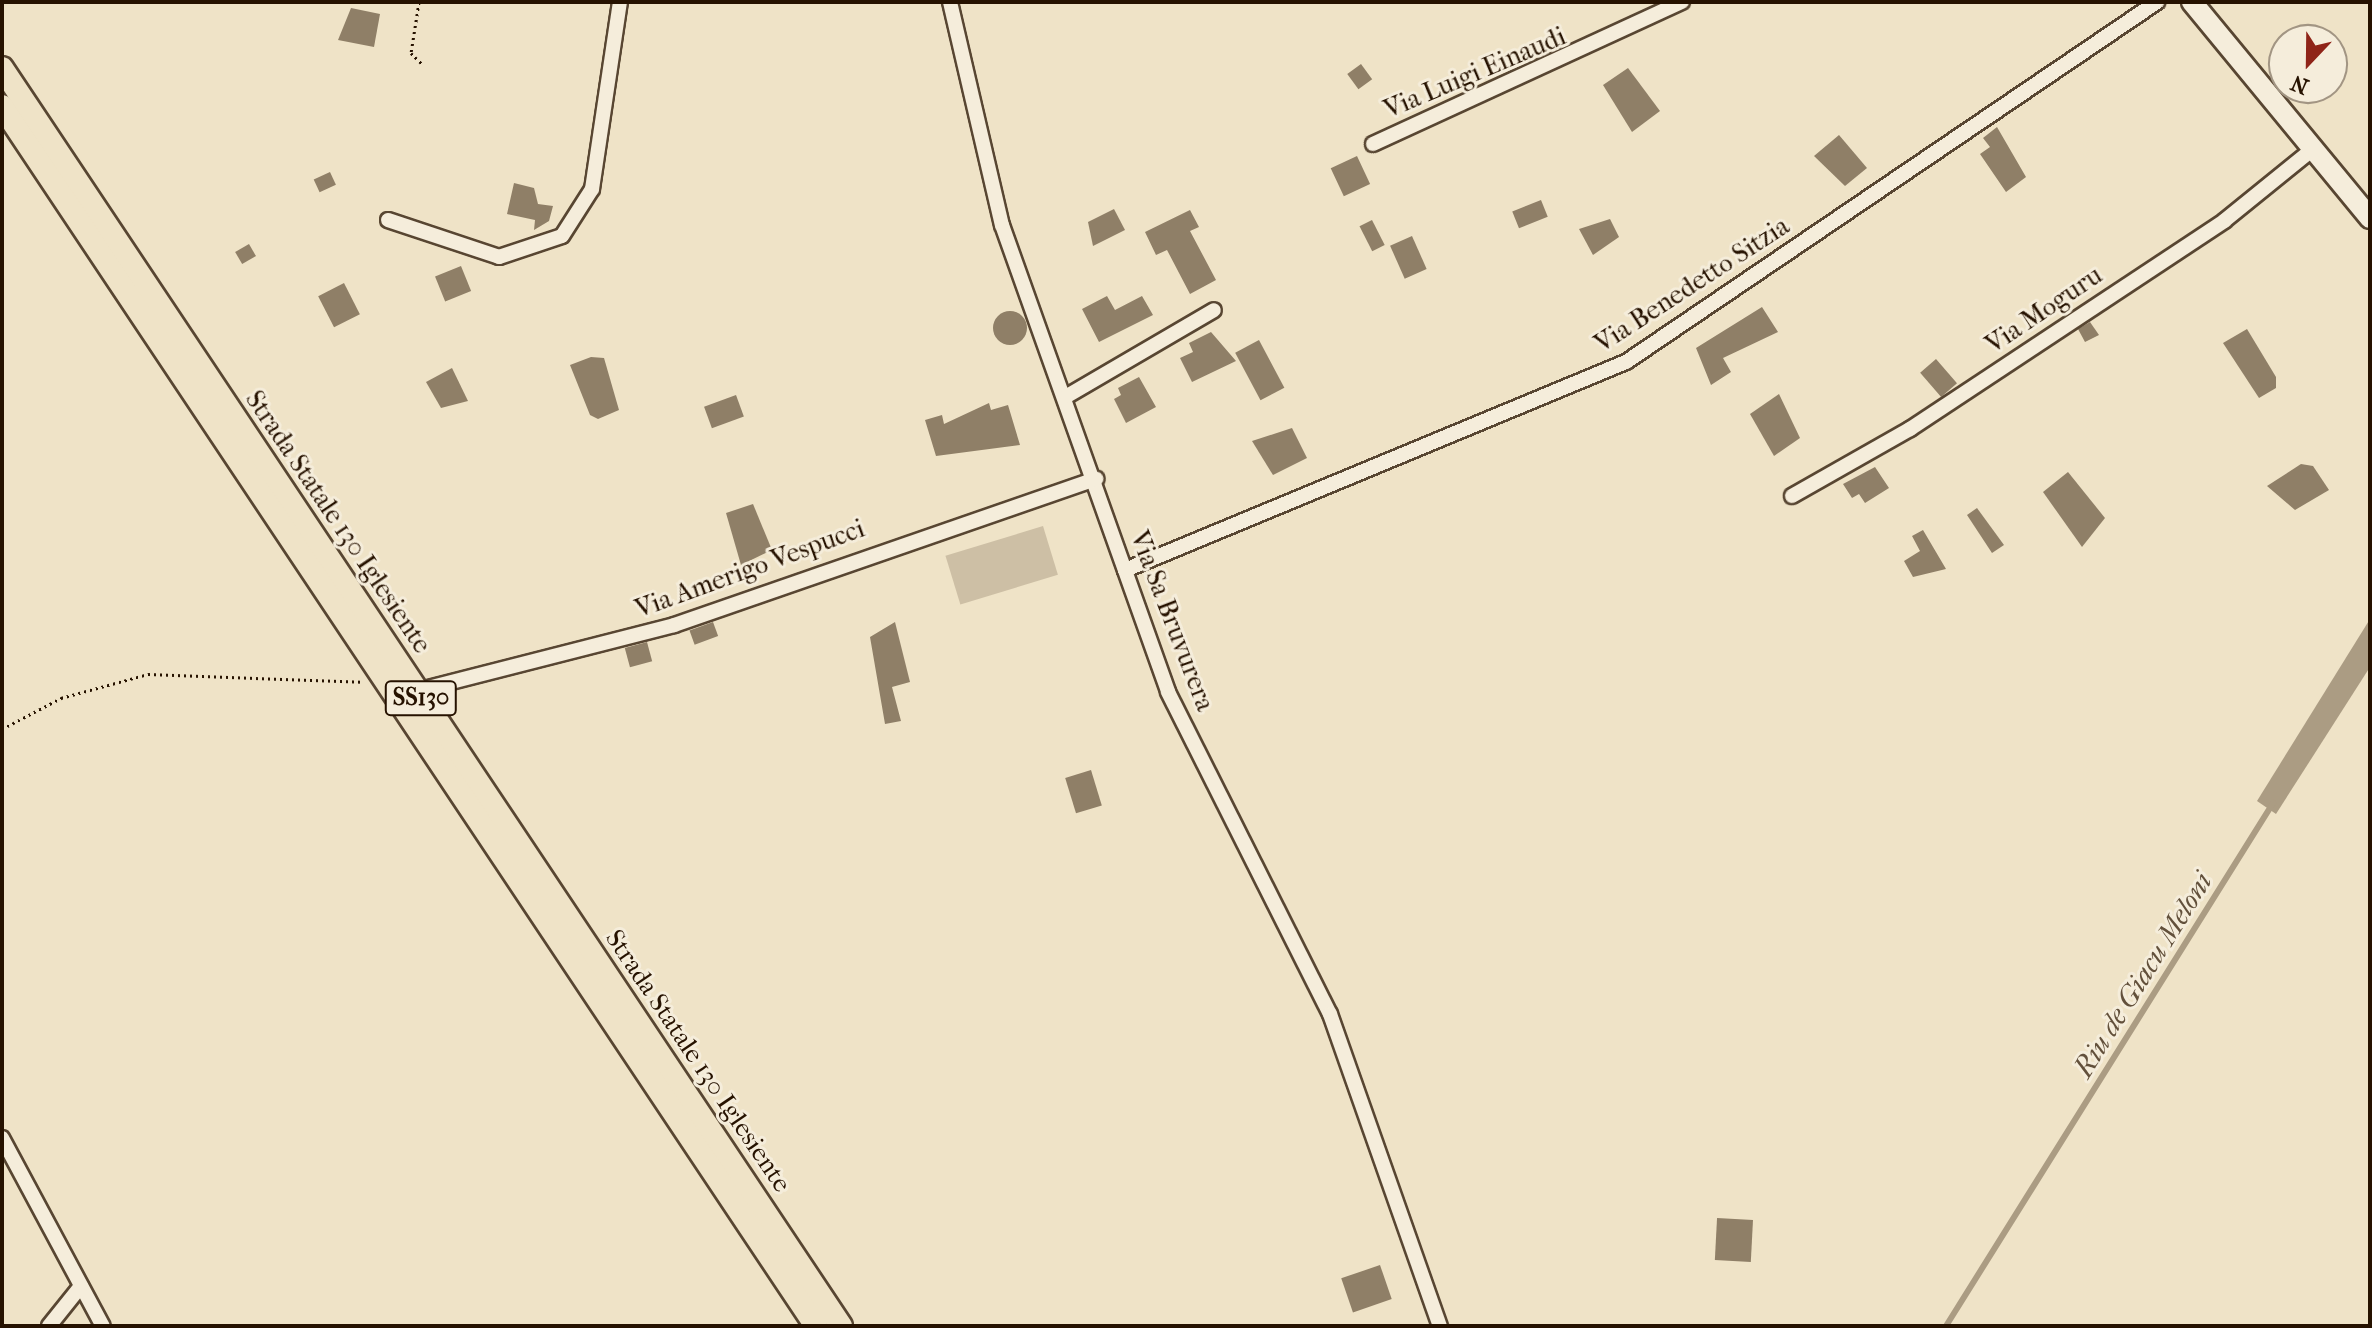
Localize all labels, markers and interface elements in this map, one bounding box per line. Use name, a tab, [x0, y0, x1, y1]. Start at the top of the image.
street label: Via Luigi Einaudi	[1379, 21, 1571, 125]
north arrow	[2268, 24, 2348, 104]
text: N	[2287, 69, 2312, 100]
street label: Via Benedetto Sitzia	[1589, 211, 1795, 359]
street label: Via Moguru	[1980, 260, 2108, 360]
street label: Strada Statale 130 Iglesiente	[239, 385, 437, 659]
street label: Via Amerigo Vespucci	[631, 513, 869, 625]
street label: Via Sa Bruvurera	[1123, 527, 1221, 715]
road number: SS130	[383, 678, 459, 718]
water label: Riu de Giacu Meloni	[2067, 867, 2219, 1083]
street label: Strada Statale 130 Iglesiente	[599, 924, 797, 1198]

